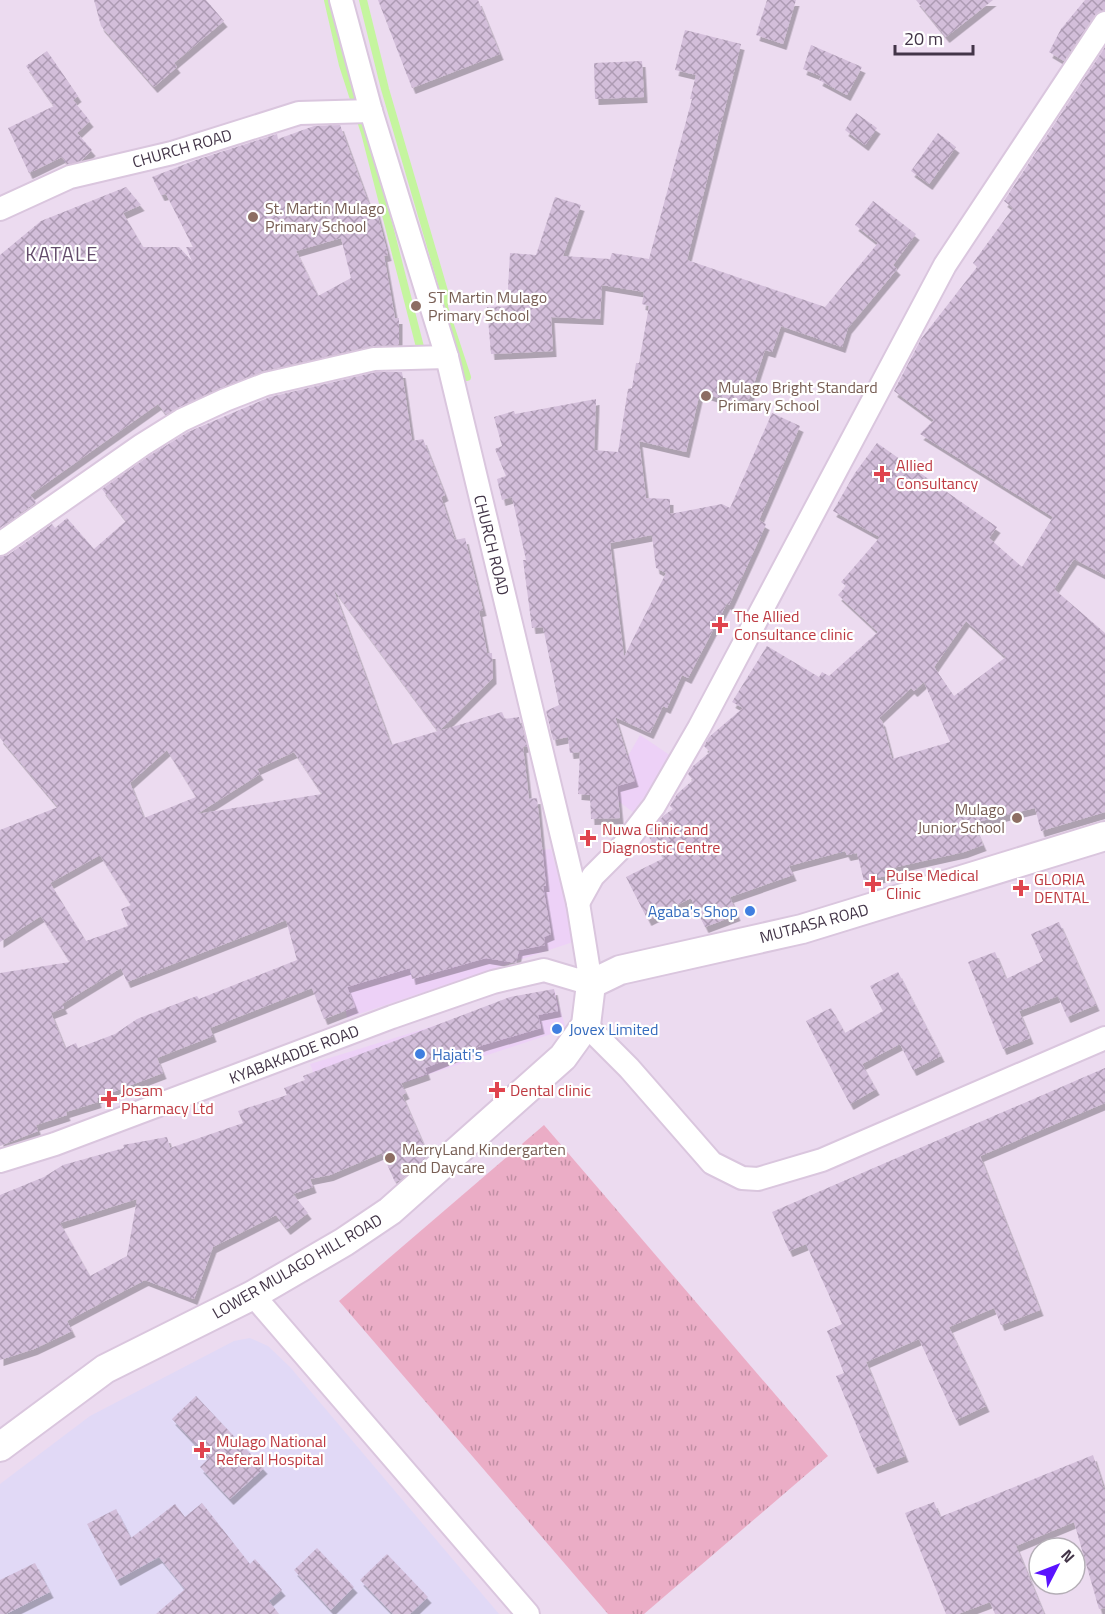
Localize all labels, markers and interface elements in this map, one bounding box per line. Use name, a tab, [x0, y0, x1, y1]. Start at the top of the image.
scale bar	[895, 18, 973, 56]
text: 20 m	[904, 25, 943, 52]
street label: CHURCH ROAD	[129, 122, 235, 174]
place label: St. Martin Mulago Primary School	[265, 196, 385, 238]
marker: St. Martin Mulago Primary School	[246, 210, 260, 224]
district label: KATALE	[25, 238, 99, 269]
place label: ST Martin Mulago Primary School	[428, 285, 547, 327]
marker: ST Martin Mulago Primary School	[409, 299, 423, 313]
place label: Mulago Bright Standard Primary School	[718, 375, 878, 417]
marker: Mulago Bright Standard Primary School	[699, 389, 713, 403]
place label: Allied Consultancy	[896, 453, 978, 495]
marker: Allied Consultancy	[873, 465, 891, 483]
street label: CHURCH ROAD	[468, 492, 516, 598]
place label: The Allied Consultance clinic	[734, 604, 853, 646]
marker: The Allied Consultance clinic	[711, 616, 729, 634]
place label: Mulago Junior School	[917, 797, 1005, 839]
marker: Mulago Junior School	[1010, 811, 1024, 825]
place label: Nuwa Clinic and Diagnostic Centre	[602, 817, 720, 859]
marker: Nuwa Clinic and Diagnostic Centre	[579, 829, 597, 847]
place label: Pulse Medical Clinic	[886, 863, 979, 905]
place label: GLORIA DENTAL	[1034, 867, 1089, 909]
marker: Pulse Medical Clinic	[864, 875, 882, 893]
marker: GLORIA DENTAL	[1012, 879, 1030, 897]
street label: MUTAASA ROAD	[757, 897, 871, 949]
place label: Agaba's Shop	[648, 899, 738, 923]
marker: Agaba's Shop	[743, 904, 757, 918]
place label: Jovex Limited	[569, 1017, 658, 1041]
street label: KYABAKADDE ROAD	[226, 1018, 362, 1090]
marker: Jovex Limited	[550, 1022, 564, 1036]
place label: Hajati's	[432, 1042, 482, 1066]
marker: Hajati's	[413, 1047, 427, 1061]
place label: Josam Pharmacy Ltd	[121, 1078, 214, 1120]
place label: Dental clinic	[510, 1078, 591, 1102]
marker: Dental clinic	[488, 1081, 506, 1099]
marker: Josam Pharmacy Ltd	[102, 1092, 116, 1106]
place label: MerryLand Kindergarten and Daycare	[402, 1137, 566, 1179]
marker: MerryLand Kindergarten and Daycare	[383, 1151, 397, 1165]
street label: LOWER MULAGO HILL ROAD	[208, 1207, 386, 1325]
place label: Mulago National Referal Hospital	[216, 1429, 327, 1471]
marker: Mulago National Referal Hospital	[193, 1441, 211, 1459]
north arrow	[1027, 1536, 1087, 1596]
text: N	[1056, 1544, 1081, 1568]

